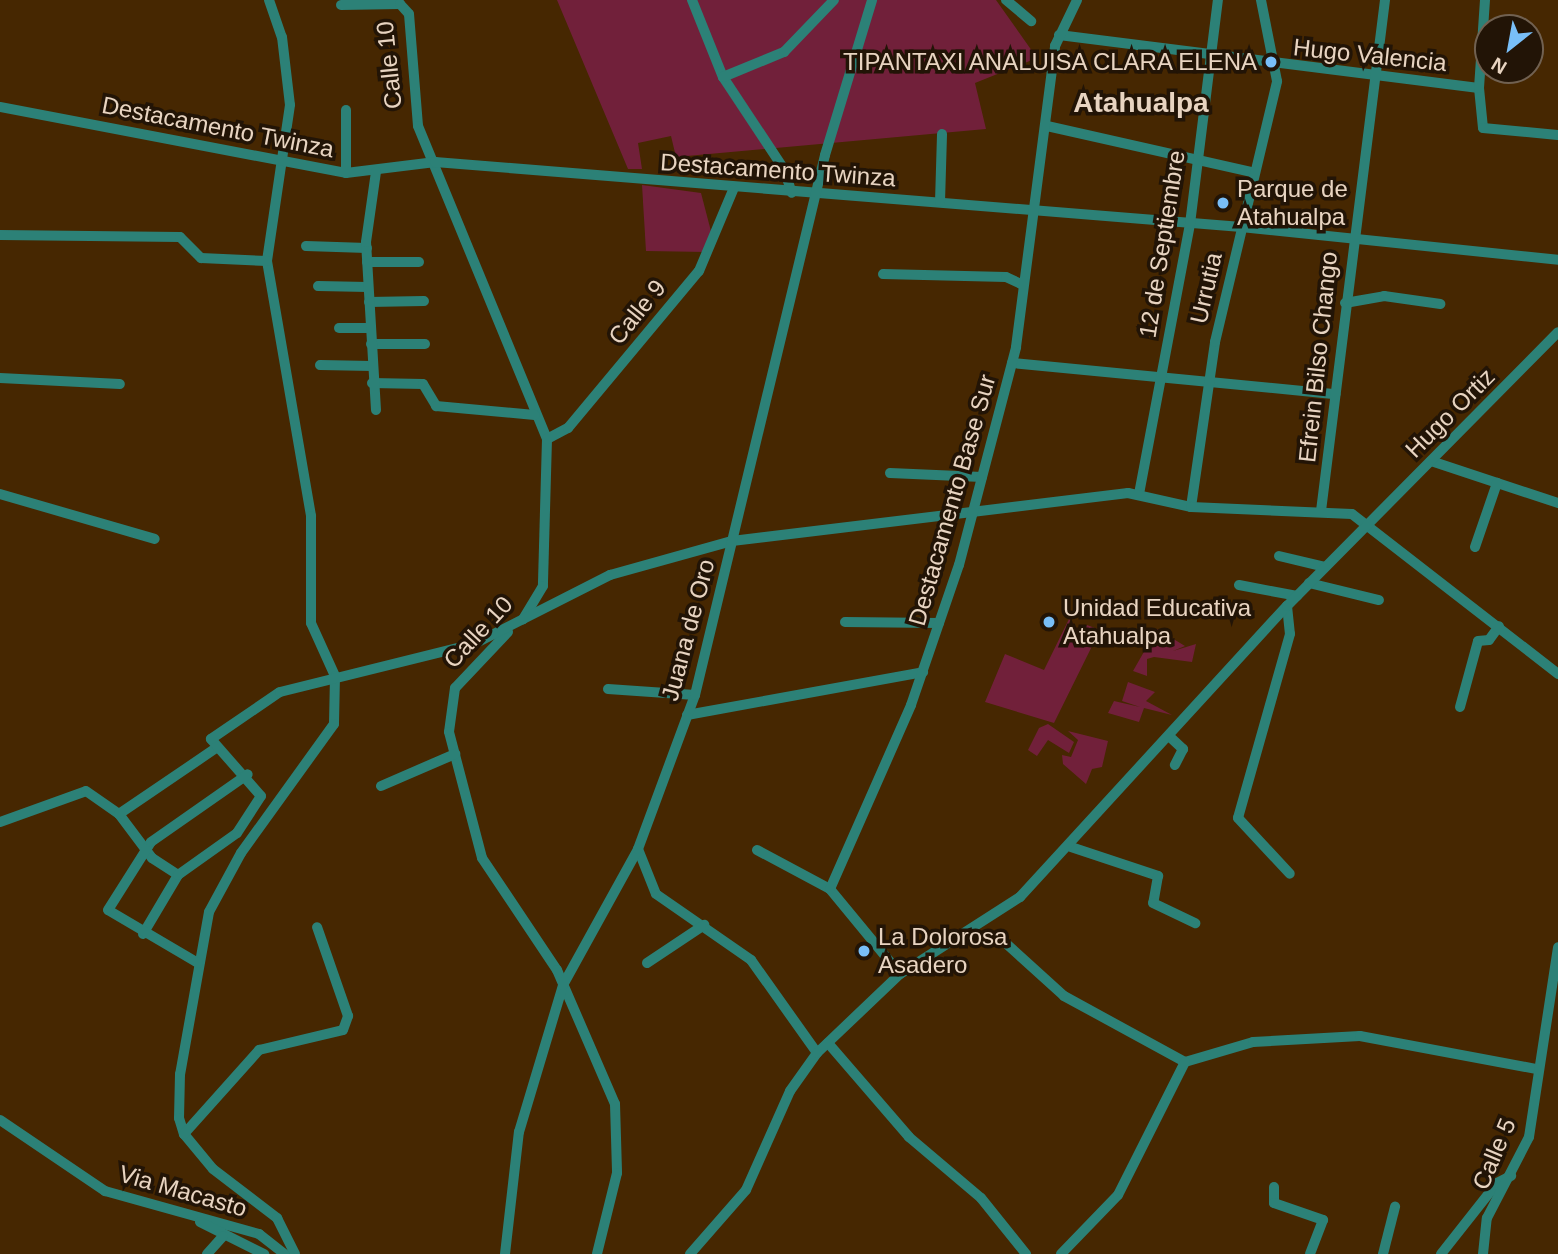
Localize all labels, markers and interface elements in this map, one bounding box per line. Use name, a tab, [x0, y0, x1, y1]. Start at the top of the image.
north arrow	[1474, 14, 1544, 84]
street label: Calle 10	[370, 20, 408, 110]
street label: Hugo Valencia	[1292, 33, 1448, 77]
place label: TIPANTAXI ANALUISA CLARA ELENA	[839, 48, 1257, 76]
text: N	[1488, 53, 1510, 78]
marker: TIPANTAXI ANALUISA CLARA ELENA	[1263, 54, 1279, 70]
district label: Atahualpa	[1073, 86, 1209, 120]
street label: Destacamento Twinza	[99, 90, 337, 164]
street label: Destacamento Twinza	[659, 147, 897, 193]
street label: 12 de Septiembre	[1133, 148, 1191, 340]
place label: Parque de Atahualpa	[1237, 175, 1348, 231]
marker: Parque de Atahualpa	[1215, 195, 1231, 211]
street label: Urrutia	[1184, 250, 1228, 326]
street label: Efrein Bilso Chango	[1293, 250, 1343, 464]
street label: Calle 9	[602, 274, 672, 350]
street label: Hugo Ortiz	[1399, 362, 1501, 464]
street label: Destacamento Base Sur	[902, 371, 1002, 629]
street label: Juana de Oro	[655, 556, 721, 704]
street label: Calle 10	[437, 590, 519, 674]
place label: Unidad Educativa Atahualpa	[1063, 594, 1251, 650]
marker: Unidad Educativa Atahualpa	[1041, 614, 1057, 630]
place label: La Dolorosa Asadero	[878, 923, 1007, 979]
marker: La Dolorosa Asadero	[856, 943, 872, 959]
street label: Calle 5	[1466, 1114, 1522, 1194]
street label: Via Macasto	[116, 1159, 250, 1223]

